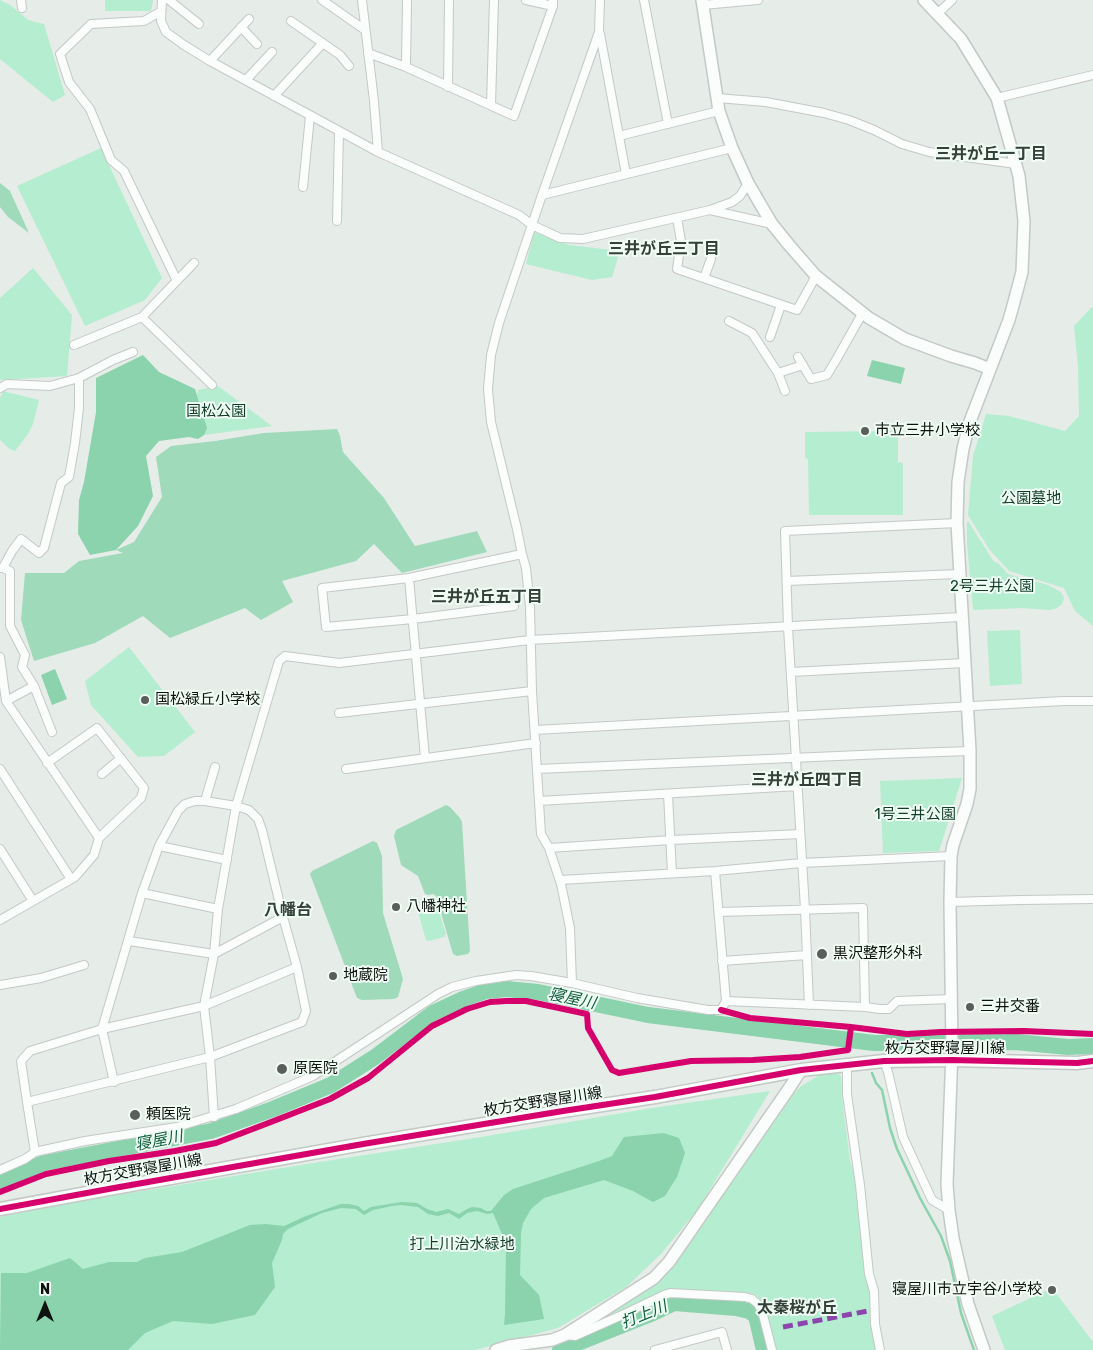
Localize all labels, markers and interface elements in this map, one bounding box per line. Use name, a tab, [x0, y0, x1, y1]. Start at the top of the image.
district label: 三井が丘一丁目	[935, 144, 1047, 164]
district label: 三井が丘三丁目	[608, 239, 720, 259]
park label: 国松公園	[186, 403, 246, 421]
place label: 市立三井小学校	[875, 422, 980, 440]
marker: 市立三井小学校	[859, 425, 871, 437]
park label: 公園墓地	[1001, 490, 1061, 508]
park label: 2号三井公園	[950, 578, 1034, 596]
district label: 三井が丘五丁目	[431, 587, 543, 607]
place label: 国松緑丘小学校	[155, 691, 260, 709]
marker: 国松緑丘小学校	[139, 694, 151, 706]
district label: 三井が丘四丁目	[751, 770, 863, 790]
park label: 1号三井公園	[874, 806, 956, 824]
place label: 八幡神社	[406, 898, 466, 916]
district label: 八幡台	[264, 900, 312, 920]
marker: 八幡神社	[390, 901, 402, 913]
place label: 黒沢整形外科	[833, 945, 923, 963]
marker: 黒沢整形外科	[815, 947, 829, 961]
place label: 地蔵院	[343, 967, 388, 985]
marker: 地蔵院	[327, 970, 339, 982]
water label: 寝屋川	[547, 985, 597, 1013]
place label: 三井交番	[980, 998, 1040, 1016]
marker: 三井交番	[964, 1001, 976, 1013]
street label: 枚方交野寝屋川線	[885, 1040, 1005, 1058]
place label: 原医院	[293, 1060, 338, 1078]
marker: 原医院	[275, 1062, 289, 1076]
street label: 枚方交野寝屋川線	[482, 1084, 604, 1120]
place label: 頼医院	[146, 1106, 191, 1124]
marker: 頼医院	[128, 1108, 142, 1122]
water label: 寝屋川	[134, 1127, 184, 1155]
street label: 枚方交野寝屋川線	[82, 1151, 204, 1189]
park label: 打上川治水緑地	[410, 1236, 514, 1254]
north arrow	[20, 1280, 70, 1330]
text: N	[40, 1281, 50, 1298]
place label: 寝屋川市立宇谷小学校	[892, 1281, 1042, 1299]
marker: 寝屋川市立宇谷小学校	[1046, 1284, 1058, 1296]
water label: 打上川	[618, 1297, 670, 1333]
district label: 太秦桜が丘	[757, 1298, 837, 1318]

